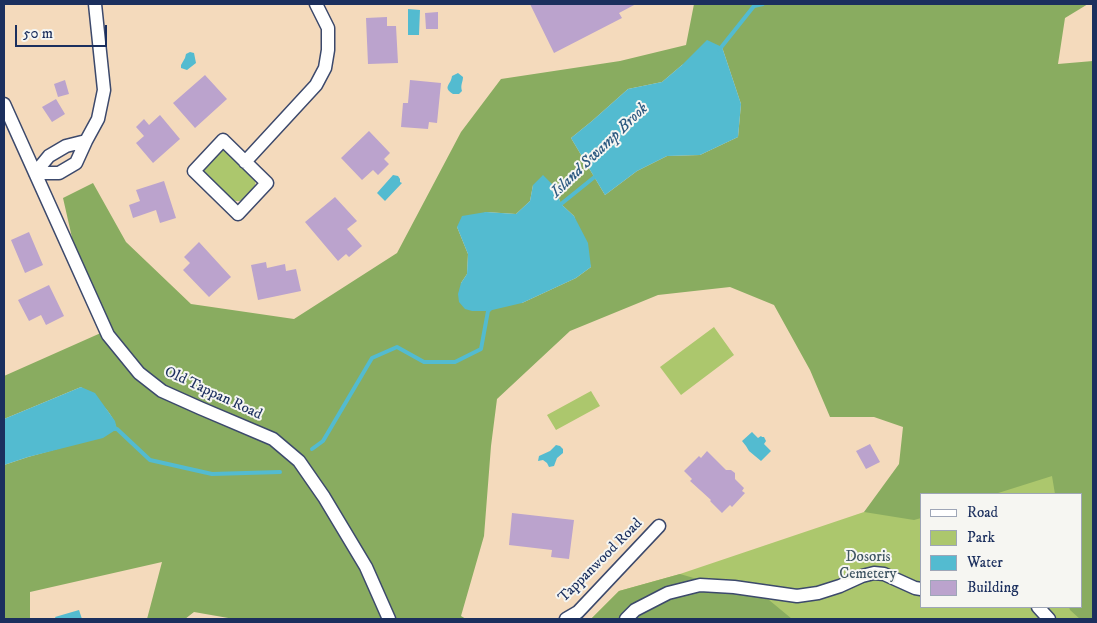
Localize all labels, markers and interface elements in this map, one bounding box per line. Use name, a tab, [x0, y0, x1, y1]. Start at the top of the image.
scale bar	[18, 15, 110, 47]
text: 50 m	[23, 24, 53, 43]
water label: Island Swamp Brook	[547, 100, 653, 202]
street label: Old Tappan Road	[161, 364, 265, 424]
legend	[920, 493, 1082, 608]
text: Road	[967, 503, 998, 522]
street label: Tappanwood Road	[555, 515, 647, 607]
text: Park	[967, 528, 995, 547]
park label: Dosoris Cemetery	[839, 549, 897, 584]
text: Water	[967, 553, 1003, 572]
text: Building	[967, 578, 1019, 597]

